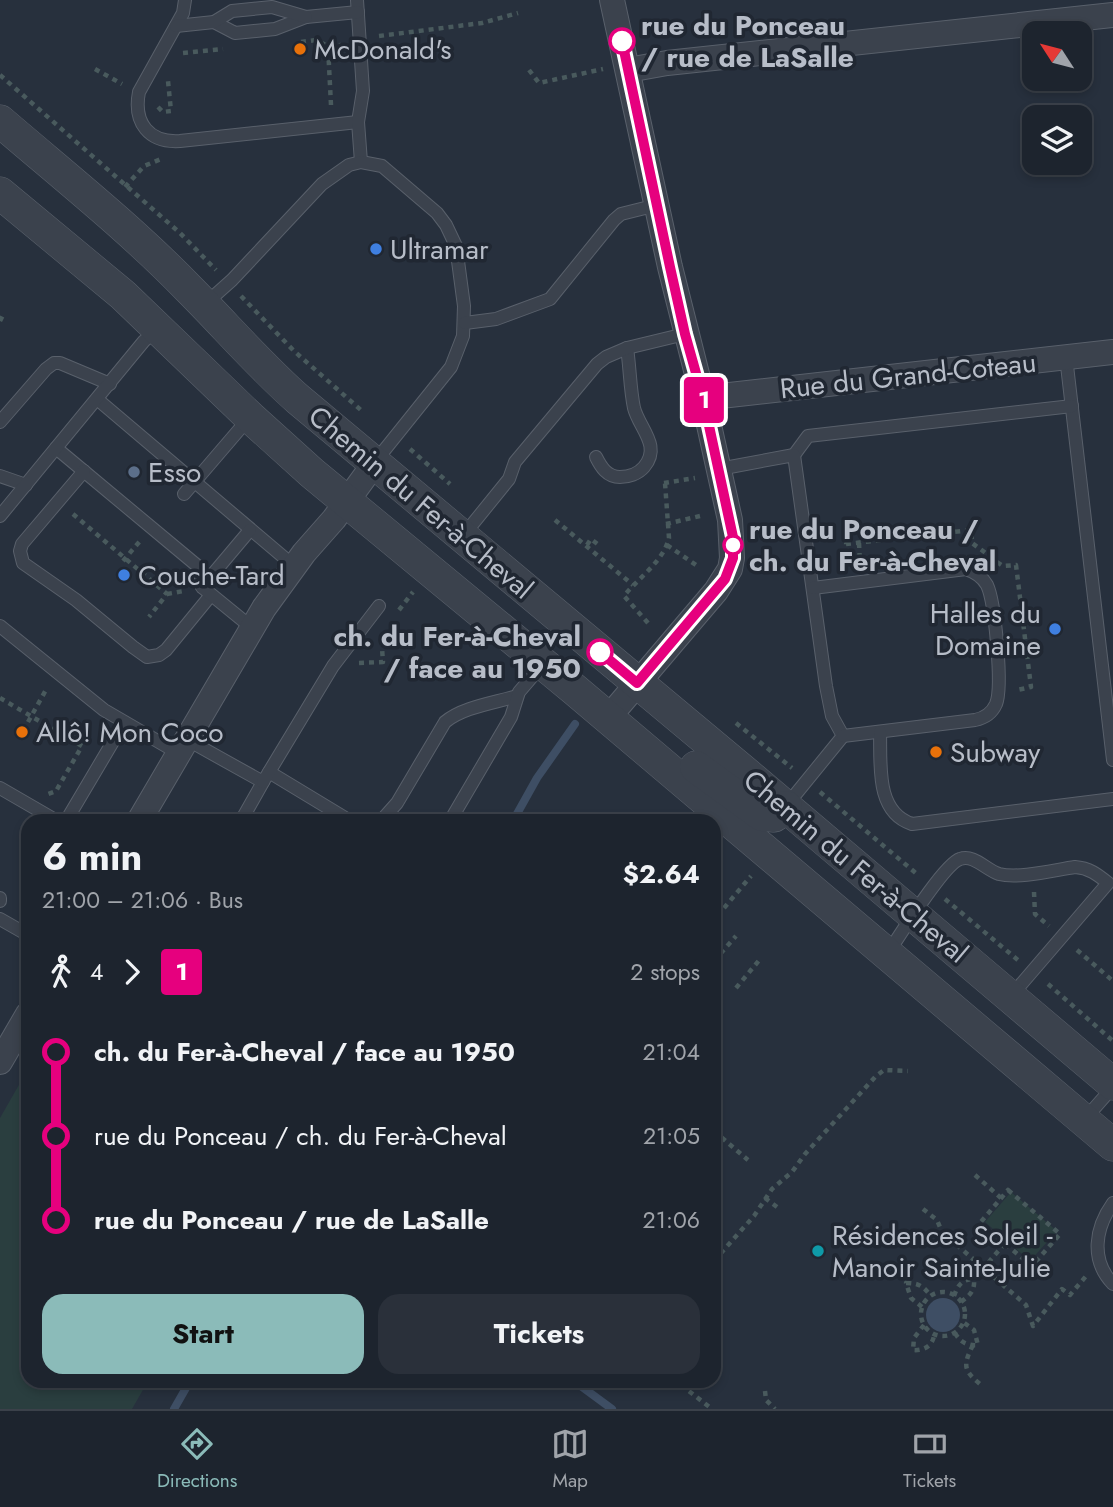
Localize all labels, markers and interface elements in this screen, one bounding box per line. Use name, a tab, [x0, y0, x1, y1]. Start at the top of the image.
place label: rue du Ponceau / rue de LaSalle	[641, 5, 854, 78]
north arrow	[1022, 21, 1092, 91]
map controls	[1022, 21, 1092, 175]
marker: rue du Ponceau / rue de LaSalle	[609, 28, 635, 54]
place label: McDonald's	[314, 29, 451, 70]
marker: McDonald's	[292, 41, 308, 57]
button: layers	[1022, 105, 1092, 175]
place label: Ultramar	[390, 229, 489, 270]
marker: Ultramar	[368, 241, 384, 257]
street label: Rue du Grand-Coteau	[778, 342, 1038, 409]
line badge: 1	[681, 377, 727, 423]
text: 1	[698, 382, 710, 417]
street label: Chemin du Fer-à-Cheval	[299, 396, 542, 609]
place label: Esso	[148, 452, 201, 493]
marker: Esso	[126, 464, 142, 480]
place label: rue du Ponceau / ch. du Fer-à-Cheval	[749, 509, 996, 582]
marker: rue du Ponceau / ch. du Fer-à-Cheval	[723, 535, 743, 555]
place label: Couche-Tard	[138, 555, 285, 596]
marker: Couche-Tard	[116, 567, 132, 583]
place label: Halles du Domaine	[930, 593, 1041, 666]
place label: ch. du Fer-à-Cheval / face au 1950	[334, 616, 581, 689]
marker: Halles du Domaine	[1047, 621, 1063, 637]
marker: ch. du Fer-à-Cheval / face au 1950	[587, 639, 613, 665]
place label: Allô! Mon Coco	[36, 712, 224, 753]
marker: Allô! Mon Coco	[14, 724, 30, 740]
place label: Subway	[950, 732, 1041, 773]
marker: Subway	[928, 744, 944, 760]
street label: Chemin du Fer-à-Cheval	[734, 760, 977, 973]
text: 6 min	[42, 829, 142, 884]
text: $2.64	[623, 855, 700, 893]
text: 21:00 – 21:06 · Bus	[42, 883, 243, 917]
icon: walk	[42, 953, 80, 991]
icon: forward	[113, 953, 151, 991]
text: 1	[175, 954, 188, 989]
text: 4	[90, 955, 103, 989]
text: 2 stops	[630, 955, 700, 989]
text: ch. du Fer-à-Cheval / face au 1950	[94, 1033, 515, 1071]
text: 21:04	[642, 1035, 700, 1069]
text: rue du Ponceau / ch. du Fer-à-Cheval	[94, 1117, 507, 1155]
text: 21:05	[643, 1119, 700, 1153]
text: rue du Ponceau / rue de LaSalle	[94, 1201, 489, 1239]
text: 21:06	[643, 1203, 700, 1237]
place label: Résidences Soleil - Manoir Sainte-Julie	[832, 1215, 1053, 1288]
marker: Résidences Soleil - Manoir Sainte-Julie	[810, 1243, 826, 1259]
button: Start	[42, 1294, 364, 1374]
button: Tickets	[378, 1294, 700, 1374]
tab: Directions	[157, 1425, 237, 1494]
tab: Map	[551, 1425, 589, 1494]
tab: Tickets	[903, 1425, 956, 1494]

